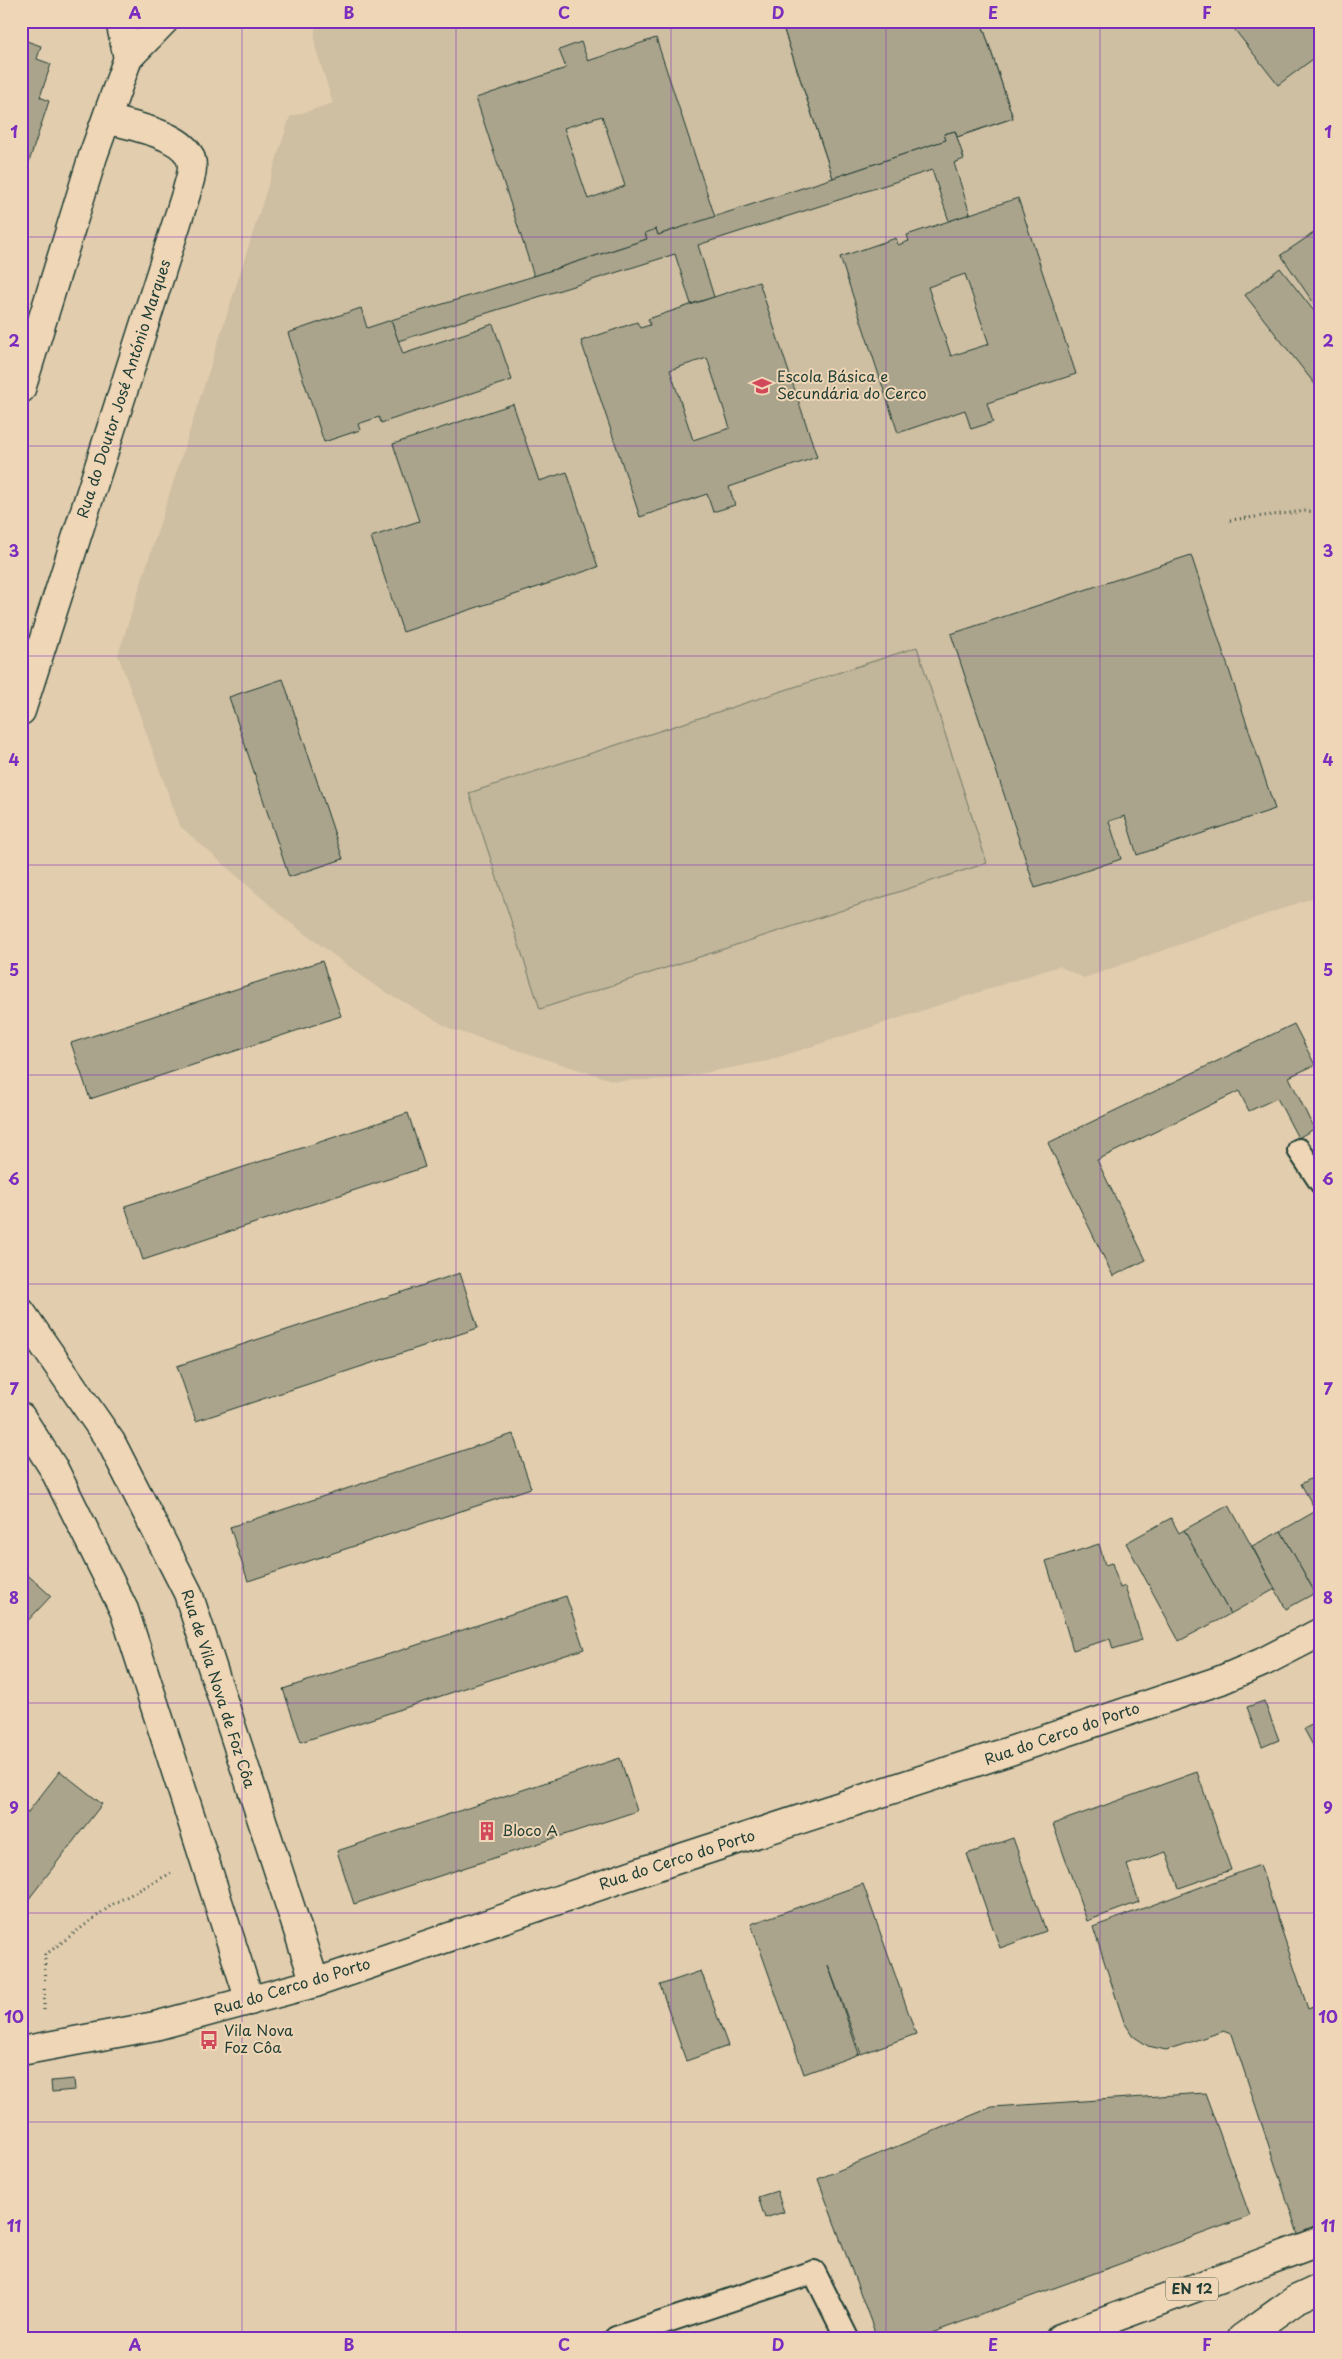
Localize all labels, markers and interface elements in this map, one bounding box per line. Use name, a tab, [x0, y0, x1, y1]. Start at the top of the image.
text: A	[129, 0, 142, 24]
text: B	[344, 0, 355, 24]
text: C	[558, 0, 570, 24]
text: D	[772, 0, 784, 24]
text: E	[988, 0, 998, 24]
text: F	[1202, 0, 1212, 24]
text: 1	[10, 119, 18, 143]
text: 1	[1324, 119, 1332, 143]
street label: Rua do Doutor José António Marques	[70, 256, 175, 521]
text: 2	[8, 328, 20, 352]
text: 2	[1322, 328, 1334, 352]
place label: Escola Básica e Secundária do Cerco	[777, 364, 926, 404]
school or university icon: Escola Básica e Secundária do Cerco	[751, 375, 773, 397]
text: 3	[9, 538, 19, 562]
text: 3	[1323, 538, 1333, 562]
text: 4	[9, 747, 20, 771]
text: 4	[1323, 747, 1334, 771]
text: 5	[9, 957, 19, 981]
text: 5	[1323, 957, 1333, 981]
text: 6	[8, 1166, 20, 1190]
text: 6	[1322, 1166, 1334, 1190]
text: 7	[9, 1376, 19, 1400]
text: 7	[1323, 1376, 1333, 1400]
text: 8	[9, 1585, 19, 1609]
text: 8	[1323, 1585, 1333, 1609]
street label: Rua de Vila Nova de Foz Côa	[176, 1586, 263, 1791]
street label: Rua do Cerco do Porto	[981, 1695, 1142, 1770]
text: 9	[9, 1795, 19, 1819]
text: 9	[1323, 1795, 1333, 1819]
place label: Bloco A	[502, 1818, 558, 1841]
building icon: Bloco A	[476, 1820, 498, 1842]
street label: Rua do Cerco do Porto	[596, 1822, 757, 1895]
street label: Rua do Cerco do Porto	[210, 1951, 373, 2020]
text: 10	[4, 2004, 24, 2028]
text: 10	[1318, 2004, 1338, 2028]
place label: Vila Nova Foz Côa	[224, 2018, 294, 2058]
bus stop icon: Vila Nova Foz Côa	[198, 2029, 220, 2051]
text: 11	[7, 2213, 21, 2237]
text: 11	[1321, 2213, 1335, 2237]
road number: EN 12	[1166, 2278, 1218, 2300]
text: A	[129, 2332, 142, 2356]
text: B	[344, 2332, 355, 2356]
text: C	[558, 2332, 570, 2356]
text: D	[772, 2332, 784, 2356]
text: E	[988, 2332, 998, 2356]
text: F	[1202, 2332, 1212, 2356]

